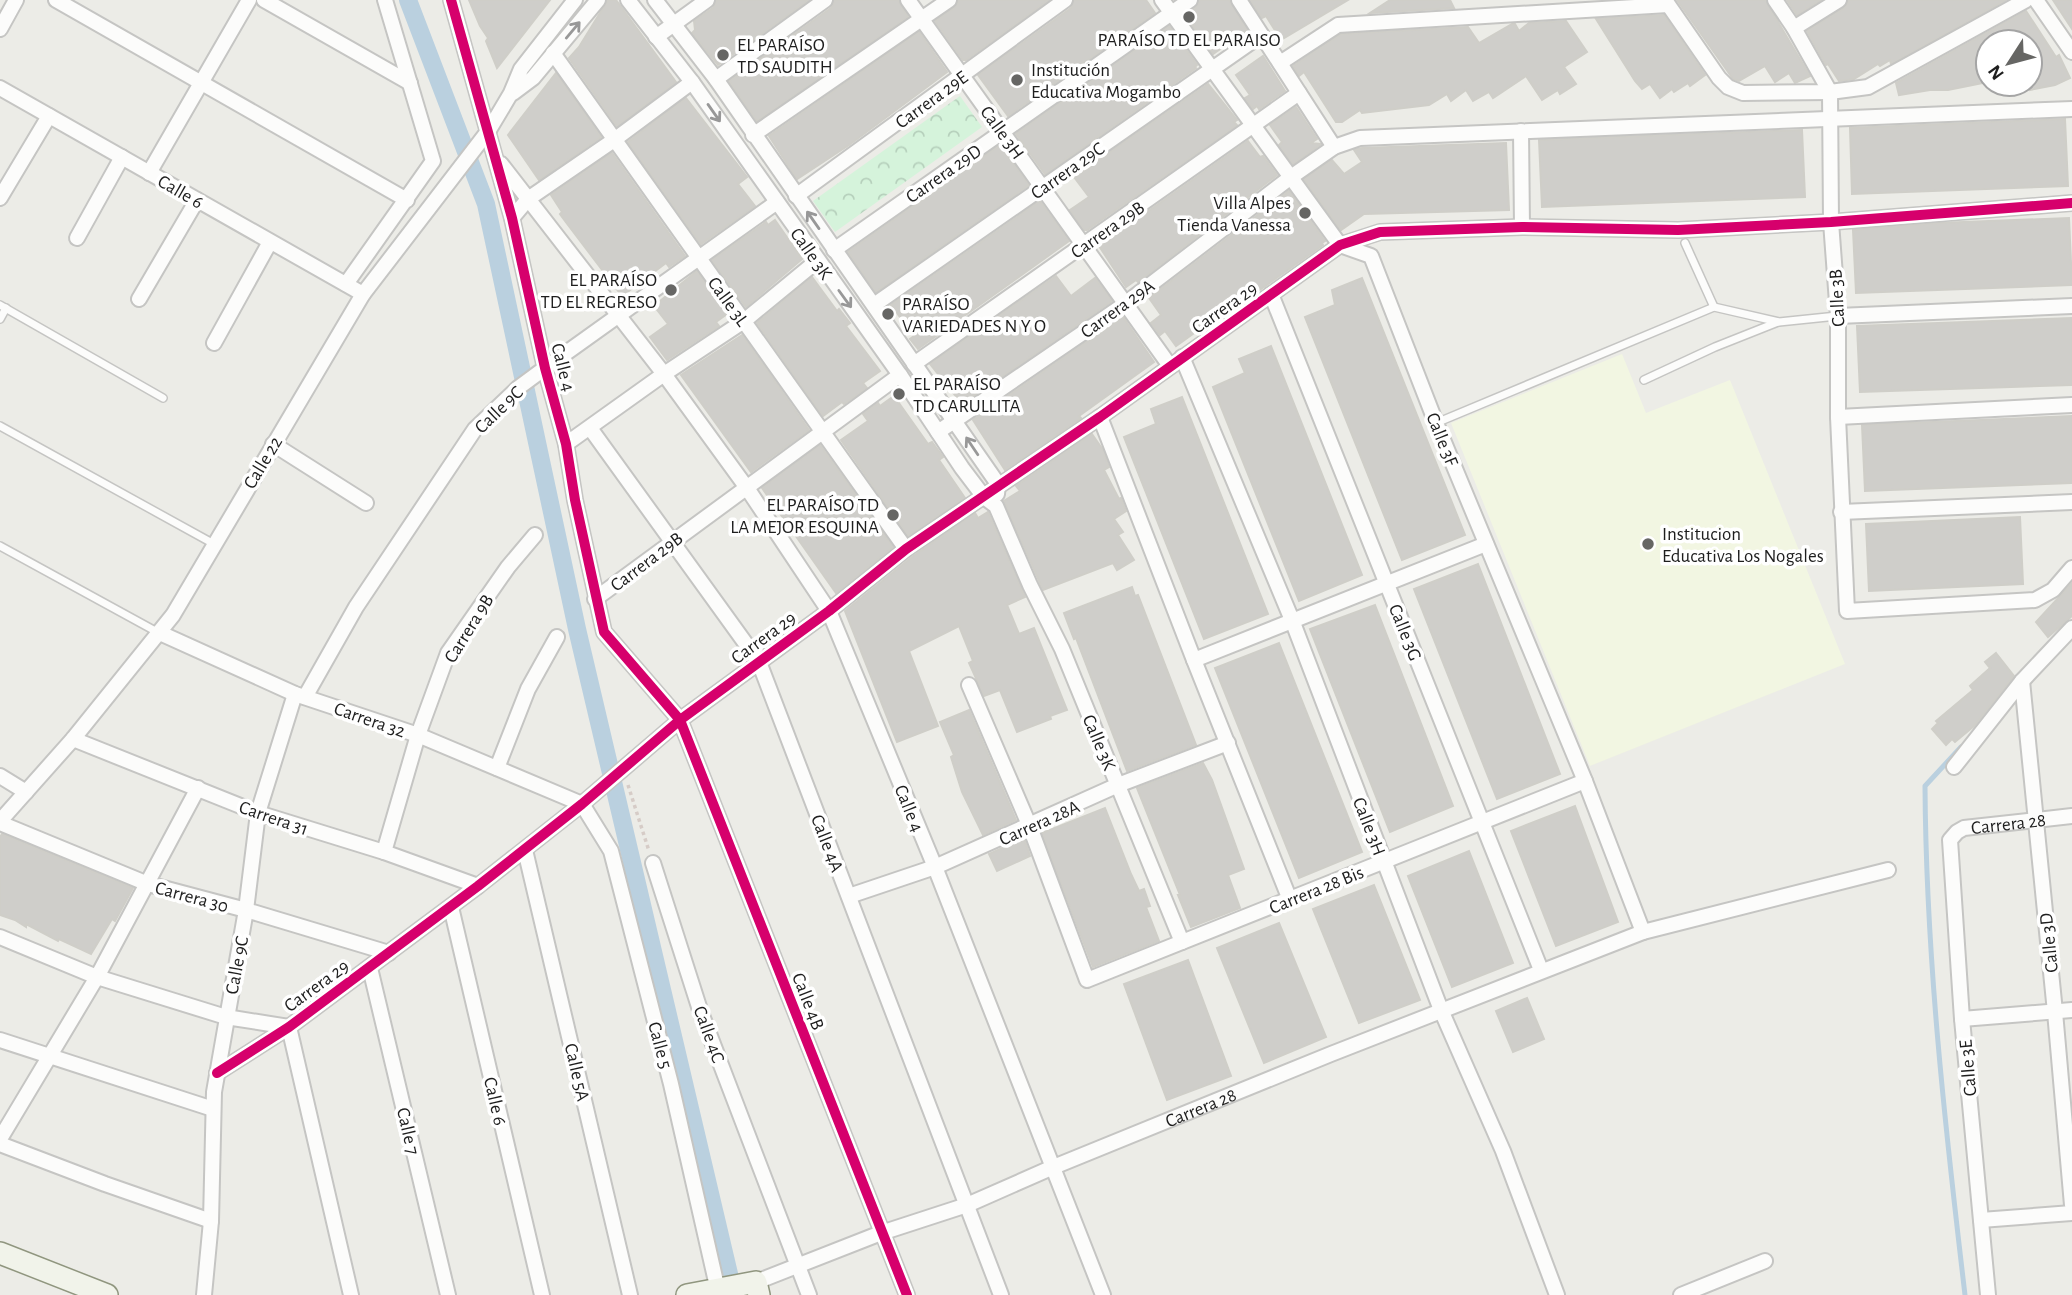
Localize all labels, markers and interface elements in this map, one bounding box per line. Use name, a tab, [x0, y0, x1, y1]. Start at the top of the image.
marker: PARAÍSO TD EL PARAISO	[1181, 9, 1197, 25]
one-way arrow	[565, 21, 581, 39]
north arrow	[1974, 28, 2044, 98]
place label: PARAÍSO TD EL PARAISO	[1097, 29, 1281, 50]
place label: EL PARAÍSO TD SAUDITH	[737, 34, 833, 77]
marker: EL PARAÍSO TD SAUDITH	[715, 47, 731, 63]
place label: Institución Educativa Mogambo	[1031, 61, 1181, 102]
text: N	[1985, 61, 2008, 83]
street label: Carrera 29E	[892, 68, 971, 133]
marker: Institución Educativa Mogambo	[1009, 72, 1025, 88]
one-way arrow	[707, 103, 721, 122]
street label: Calle 3H	[976, 103, 1027, 163]
street label: Carrera 29C	[1028, 139, 1108, 203]
street label: Carrera 29D	[903, 141, 985, 207]
street label: Calle 6	[154, 172, 206, 213]
place label: Villa Alpes Tienda Vanessa	[1177, 194, 1291, 235]
street label: Carrera 29B	[1068, 198, 1148, 262]
marker: Villa Alpes Tienda Vanessa	[1297, 205, 1313, 221]
one-way arrow	[806, 211, 820, 230]
street label: Calle 3K	[786, 225, 836, 284]
street label: Calle 3B	[1826, 268, 1849, 327]
place label: EL PARAÍSO TD EL REGRESO	[541, 269, 657, 312]
street label: Calle 3L	[704, 274, 752, 330]
street label: Carrera 29A	[1078, 276, 1158, 342]
street label: Carrera 29	[1189, 279, 1261, 337]
marker: EL PARAÍSO TD EL REGRESO	[663, 282, 679, 298]
one-way arrow	[837, 289, 852, 308]
place label: PARAÍSO VARIEDADES N Y O	[902, 293, 1046, 336]
marker: PARAÍSO VARIEDADES N Y O	[880, 306, 896, 322]
street label: Calle 4	[547, 341, 578, 393]
place label: EL PARAÍSO TD CARULLITA	[913, 373, 1021, 416]
street label: Calle 9C	[471, 383, 527, 437]
marker: EL PARAÍSO TD CARULLITA	[891, 386, 907, 402]
street label: Calle 3F	[1422, 410, 1461, 470]
street label: Calle 22	[240, 433, 286, 492]
one-way arrow	[965, 437, 979, 456]
place label: EL PARAÍSO TD LA MEJOR ESQUINA	[730, 494, 879, 537]
marker: EL PARAÍSO TD LA MEJOR ESQUINA	[885, 507, 901, 523]
place label: Institucion Educativa Los Nogales	[1662, 525, 1824, 566]
street label: Carrera 29B	[607, 529, 687, 595]
marker: Institucion Educativa Los Nogales	[1640, 536, 1656, 552]
street label: Carrera 9B	[441, 591, 498, 666]
street label: Calle 3G	[1385, 602, 1425, 664]
street label: Carrera 29	[728, 608, 800, 668]
street label: Carrera 32	[332, 699, 408, 742]
street label: Calle 3K	[1079, 712, 1119, 774]
street label: Calle 4	[891, 782, 927, 835]
street label: Calle 3H	[1349, 795, 1388, 858]
street label: Carrera 28A	[996, 797, 1083, 850]
street label: Carrera 31	[237, 798, 311, 839]
street label: Carrera 28	[1970, 811, 2047, 838]
street label: Calle 4A	[807, 812, 846, 875]
street label: Carrera 28 Bis	[1267, 863, 1366, 918]
street label: Carrera 30	[153, 879, 230, 916]
street label: Calle 3D	[2037, 912, 2062, 974]
street label: Calle 9C	[223, 935, 252, 996]
street label: Carrera 29	[281, 956, 353, 1016]
street label: Calle 4B	[788, 970, 827, 1033]
street label: Calle 4C	[690, 1004, 728, 1066]
street label: Calle 5	[644, 1020, 675, 1071]
street label: Calle 3E	[1957, 1039, 1980, 1097]
street label: Calle 5A	[561, 1042, 592, 1103]
street label: Calle 6	[480, 1075, 509, 1127]
street label: Carrera 28	[1163, 1086, 1239, 1131]
street label: Calle 7	[393, 1106, 422, 1157]

